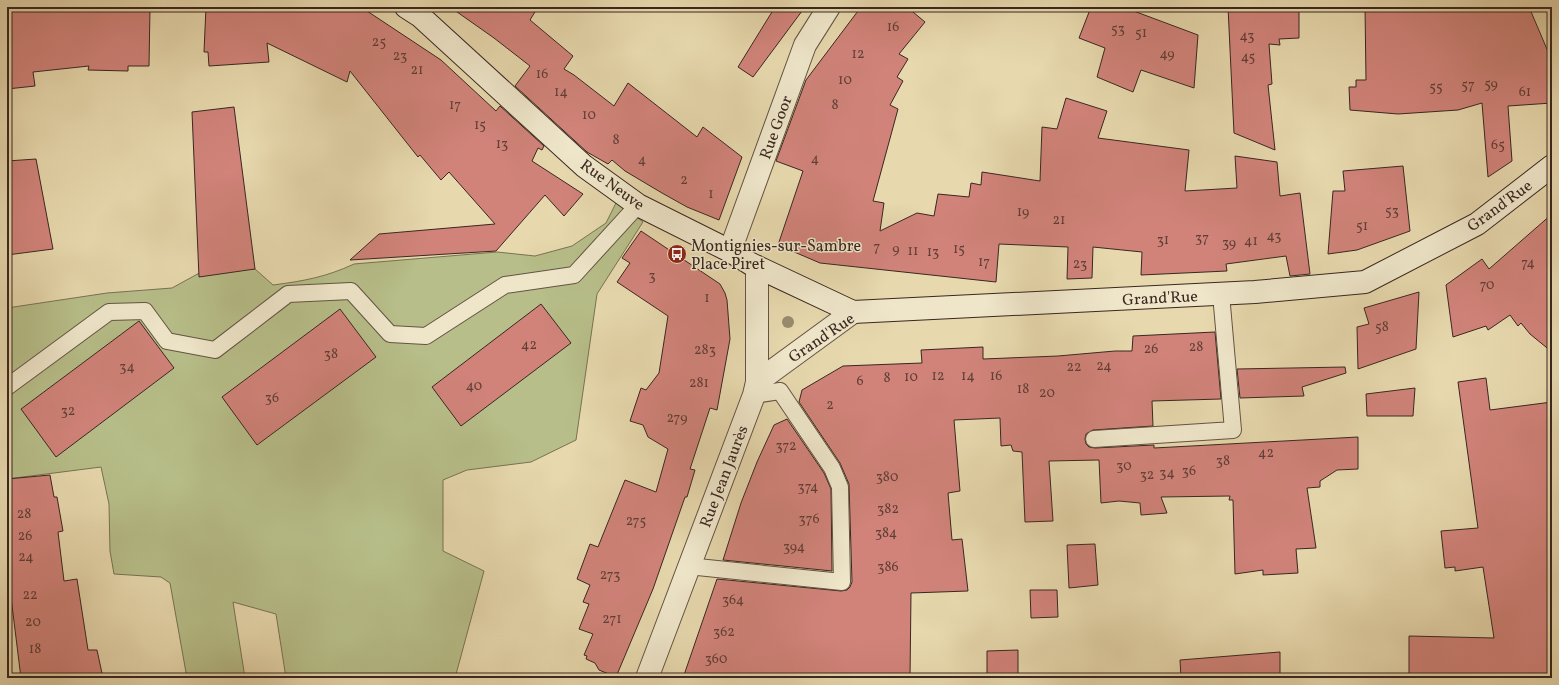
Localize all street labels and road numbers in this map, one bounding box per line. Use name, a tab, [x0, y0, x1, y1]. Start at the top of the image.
street label: Rue Goor	[755, 93, 799, 163]
street label: Rue Neuve	[575, 155, 648, 216]
street label: Grand'Rue	[1463, 176, 1537, 238]
street label: Grand'Rue	[1122, 286, 1198, 312]
street label: Grand'Rue	[785, 308, 860, 369]
street label: Rue Jean Jaurès	[695, 422, 754, 531]

